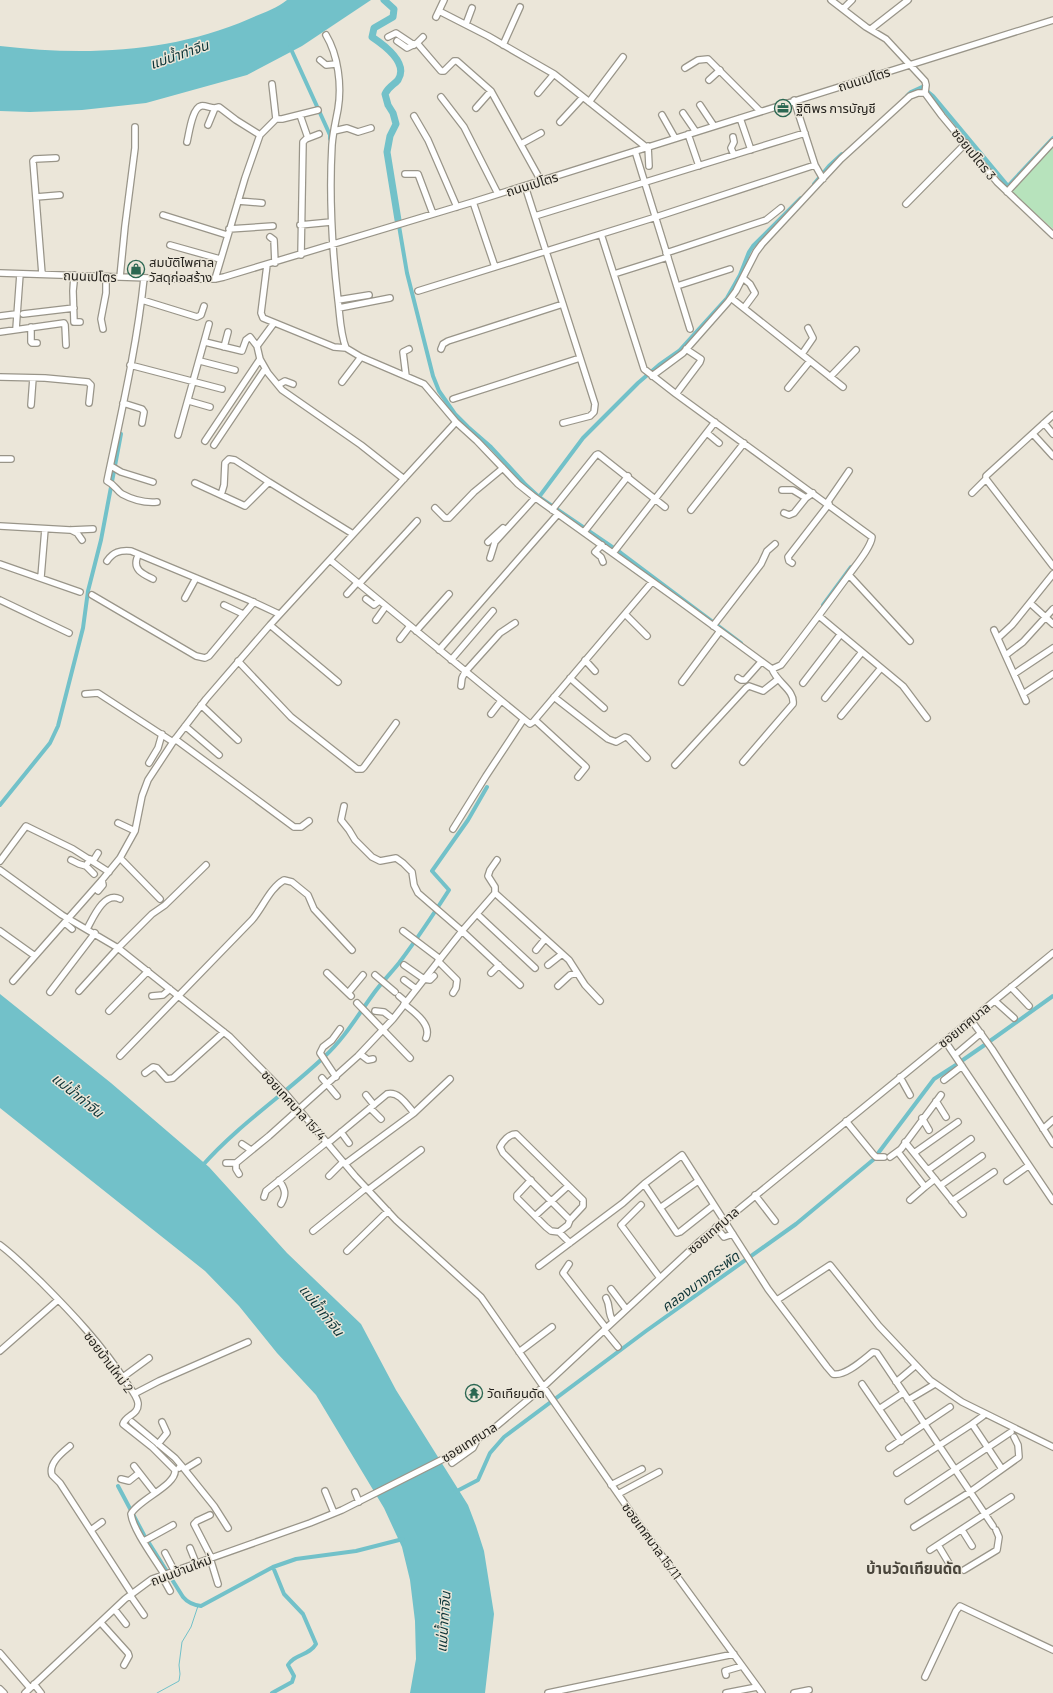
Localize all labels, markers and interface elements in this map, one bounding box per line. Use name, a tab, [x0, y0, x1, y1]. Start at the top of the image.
water label: แม่น้ำท่าจีน	[147, 35, 212, 72]
street label: ถนนเปโตร	[836, 63, 892, 95]
office icon: ฐิติพร การบัญชี	[773, 98, 793, 118]
place label: ฐิติพร การบัญชี	[796, 100, 876, 116]
street label: ซอยเปโตร 3	[948, 125, 1000, 183]
street label: ถนนเปโตร	[504, 168, 560, 200]
place label: สมบัติไพศาล วัสดุก่อสร้าง	[149, 254, 214, 285]
shop icon: สมบัติไพศาล วัสดุก่อสร้าง	[126, 259, 146, 279]
street label: ถนนเปโตร	[63, 267, 117, 285]
street label: ซอยเทศบาล	[935, 999, 993, 1051]
street label: ซอยเทศบาล 15/4	[258, 1067, 330, 1143]
water label: แม่น้ำท่าจีน	[49, 1068, 109, 1122]
street label: ซอยเทศบาล	[684, 1203, 742, 1257]
water label: คลองบางกระพัด	[658, 1247, 743, 1315]
water label: แม่น้ำท่าจีน	[296, 1280, 349, 1340]
street label: ซอยบ้านใหม่ 2	[81, 1328, 137, 1396]
temple icon: วัดเทียนดัด	[464, 1383, 484, 1403]
place label: วัดเทียนดัด	[487, 1385, 545, 1401]
street label: ซอยเทศบาล	[438, 1419, 500, 1465]
street label: ซอยเทศบาล 15/11	[619, 1499, 685, 1583]
street label: ถนนบ้านใหม่	[148, 1551, 214, 1589]
district label: บ้านวัดเทียนดัด	[866, 1559, 962, 1577]
water label: แม่น้ำท่าจีน	[431, 1589, 454, 1653]

